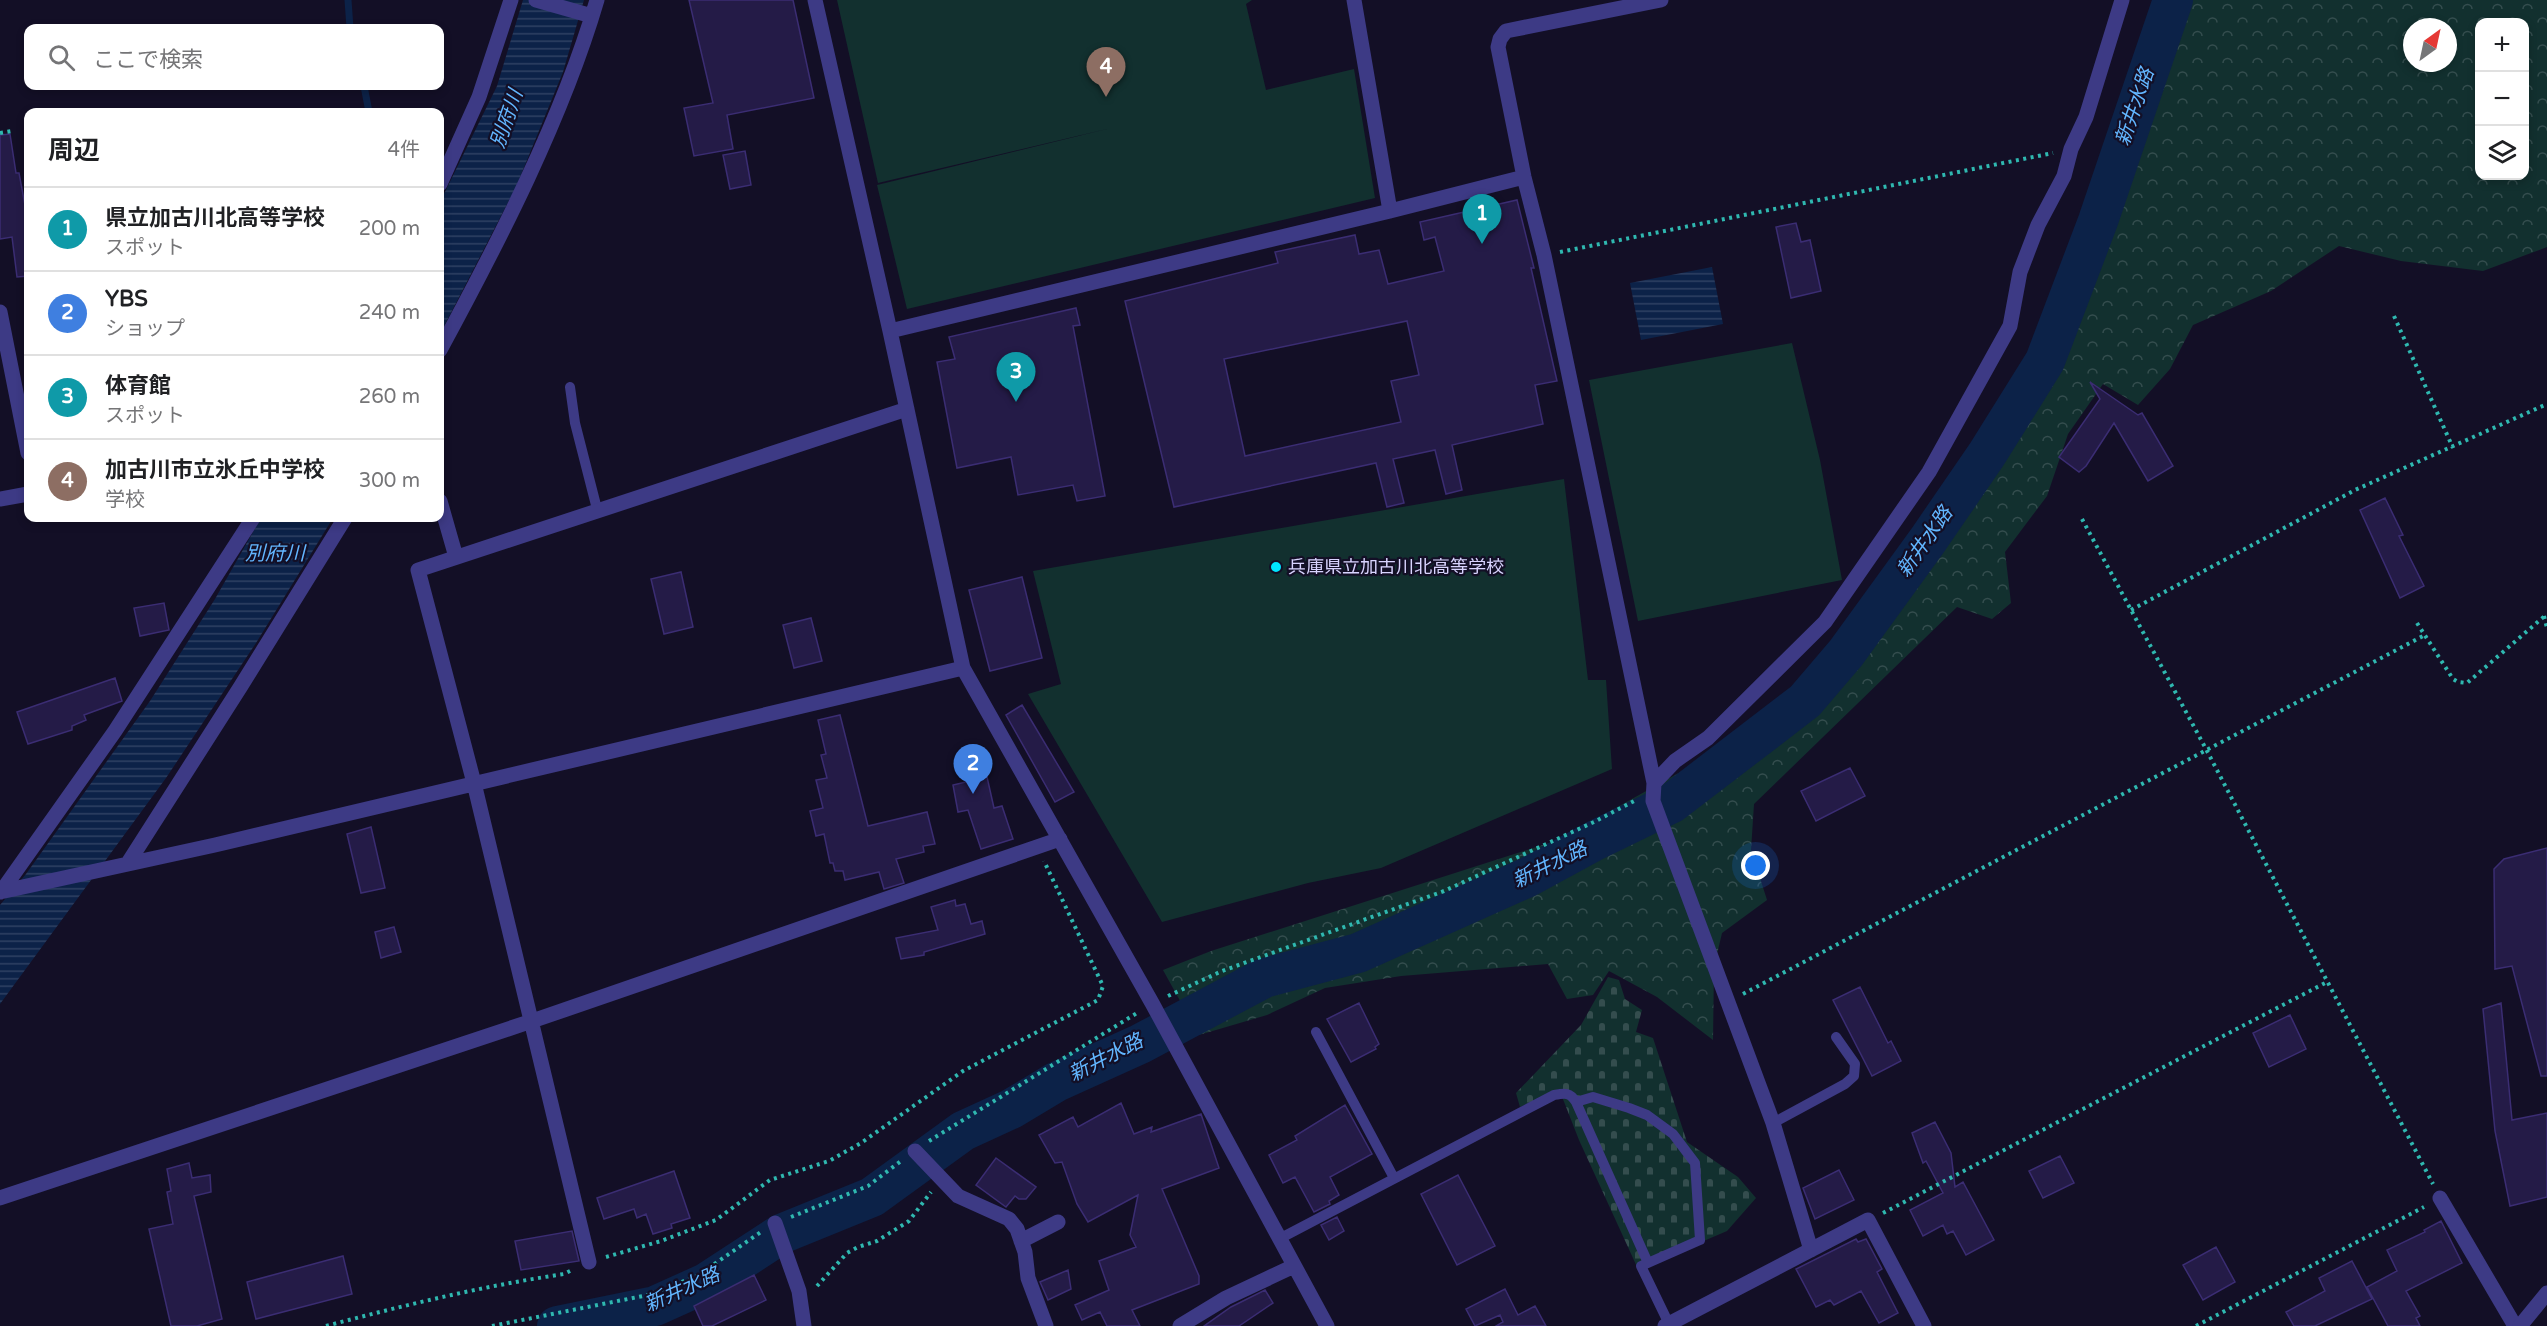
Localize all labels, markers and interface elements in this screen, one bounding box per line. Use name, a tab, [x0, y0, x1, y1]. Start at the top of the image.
north arrow	[2403, 18, 2457, 72]
map controls	[2475, 18, 2529, 180]
button: +	[2475, 18, 2529, 72]
search box	[24, 24, 444, 90]
icon: search	[45, 41, 78, 74]
text: ここで検索	[93, 47, 203, 73]
pin: 4	[1086, 48, 1126, 97]
water label: 新井水路	[2111, 63, 2160, 149]
button: −	[2475, 72, 2529, 126]
water label: 別府川	[486, 85, 529, 151]
button: layers	[2475, 126, 2529, 180]
text: 周辺	[48, 135, 100, 166]
text: 4件	[387, 138, 420, 162]
pin: 1	[1462, 194, 1502, 244]
text: 県立加古川北高等学校	[105, 205, 325, 231]
text: 1	[61, 217, 74, 241]
text: 200 m	[359, 217, 420, 241]
text: スポット	[105, 236, 185, 260]
text: YBS	[105, 286, 148, 312]
text: 2	[61, 301, 74, 325]
text: 240 m	[359, 301, 420, 325]
text: ショップ	[105, 317, 185, 341]
pin: 3	[996, 352, 1036, 402]
text: 体育館	[105, 373, 171, 399]
text: 3	[61, 385, 74, 409]
text: 260 m	[359, 385, 420, 409]
text: スポット	[105, 404, 185, 428]
text: 加古川市立氷丘中学校	[105, 457, 325, 483]
text: 4	[61, 469, 74, 493]
text: 300 m	[359, 469, 420, 493]
text: 学校	[105, 488, 145, 512]
water label: 新井水路	[1892, 501, 1959, 582]
water label: 別府川	[245, 542, 307, 566]
place label: 兵庫県立加古川北高等学校	[1288, 556, 1504, 578]
marker: 兵庫県立加古川北高等学校	[1269, 560, 1283, 574]
pin: 2	[954, 744, 992, 794]
water label: 新井水路	[1509, 836, 1593, 893]
your location	[1741, 851, 1770, 880]
water label: 新井水路	[1065, 1028, 1149, 1087]
water label: 新井水路	[641, 1262, 725, 1317]

